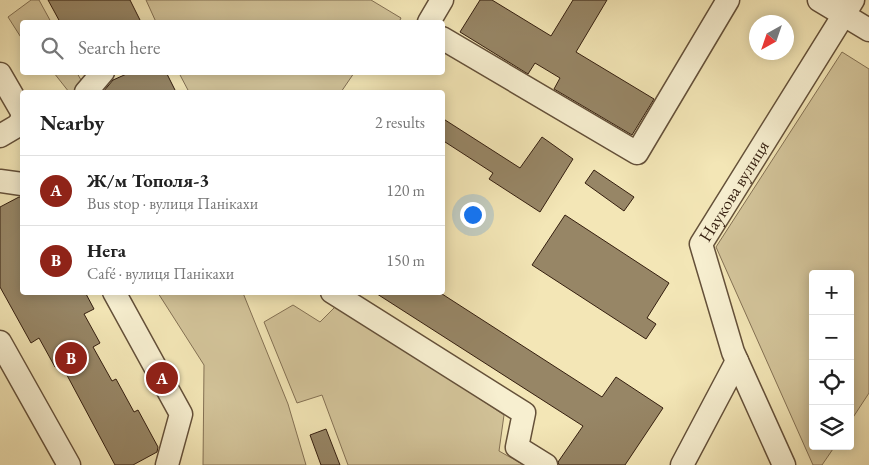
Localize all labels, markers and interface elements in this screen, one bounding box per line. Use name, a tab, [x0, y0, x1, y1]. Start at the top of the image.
north arrow	[749, 15, 794, 60]
search box	[20, 20, 445, 75]
icon: search	[38, 34, 66, 62]
text: Search here	[78, 35, 160, 60]
text: Nearby	[40, 109, 104, 136]
text: 2 results	[375, 112, 425, 133]
street label: Наукова вулиця	[693, 136, 774, 246]
text: Ж/м Тополя-3	[87, 168, 209, 193]
text: A	[50, 180, 62, 201]
text: 120 m	[386, 180, 425, 201]
text: Bus stop · вулиця Панікахи	[87, 193, 258, 214]
your location	[460, 202, 486, 228]
text: Нега	[87, 238, 126, 263]
text: B	[51, 250, 61, 271]
text: 150 m	[386, 250, 425, 271]
text: Café · вулиця Панікахи	[87, 263, 234, 284]
map controls	[809, 270, 854, 450]
button: +	[809, 270, 854, 315]
button: −	[809, 315, 854, 360]
pin: B	[55, 339, 87, 377]
pin: A	[146, 359, 178, 397]
button: locate	[809, 360, 854, 405]
button: layers	[809, 405, 854, 450]

